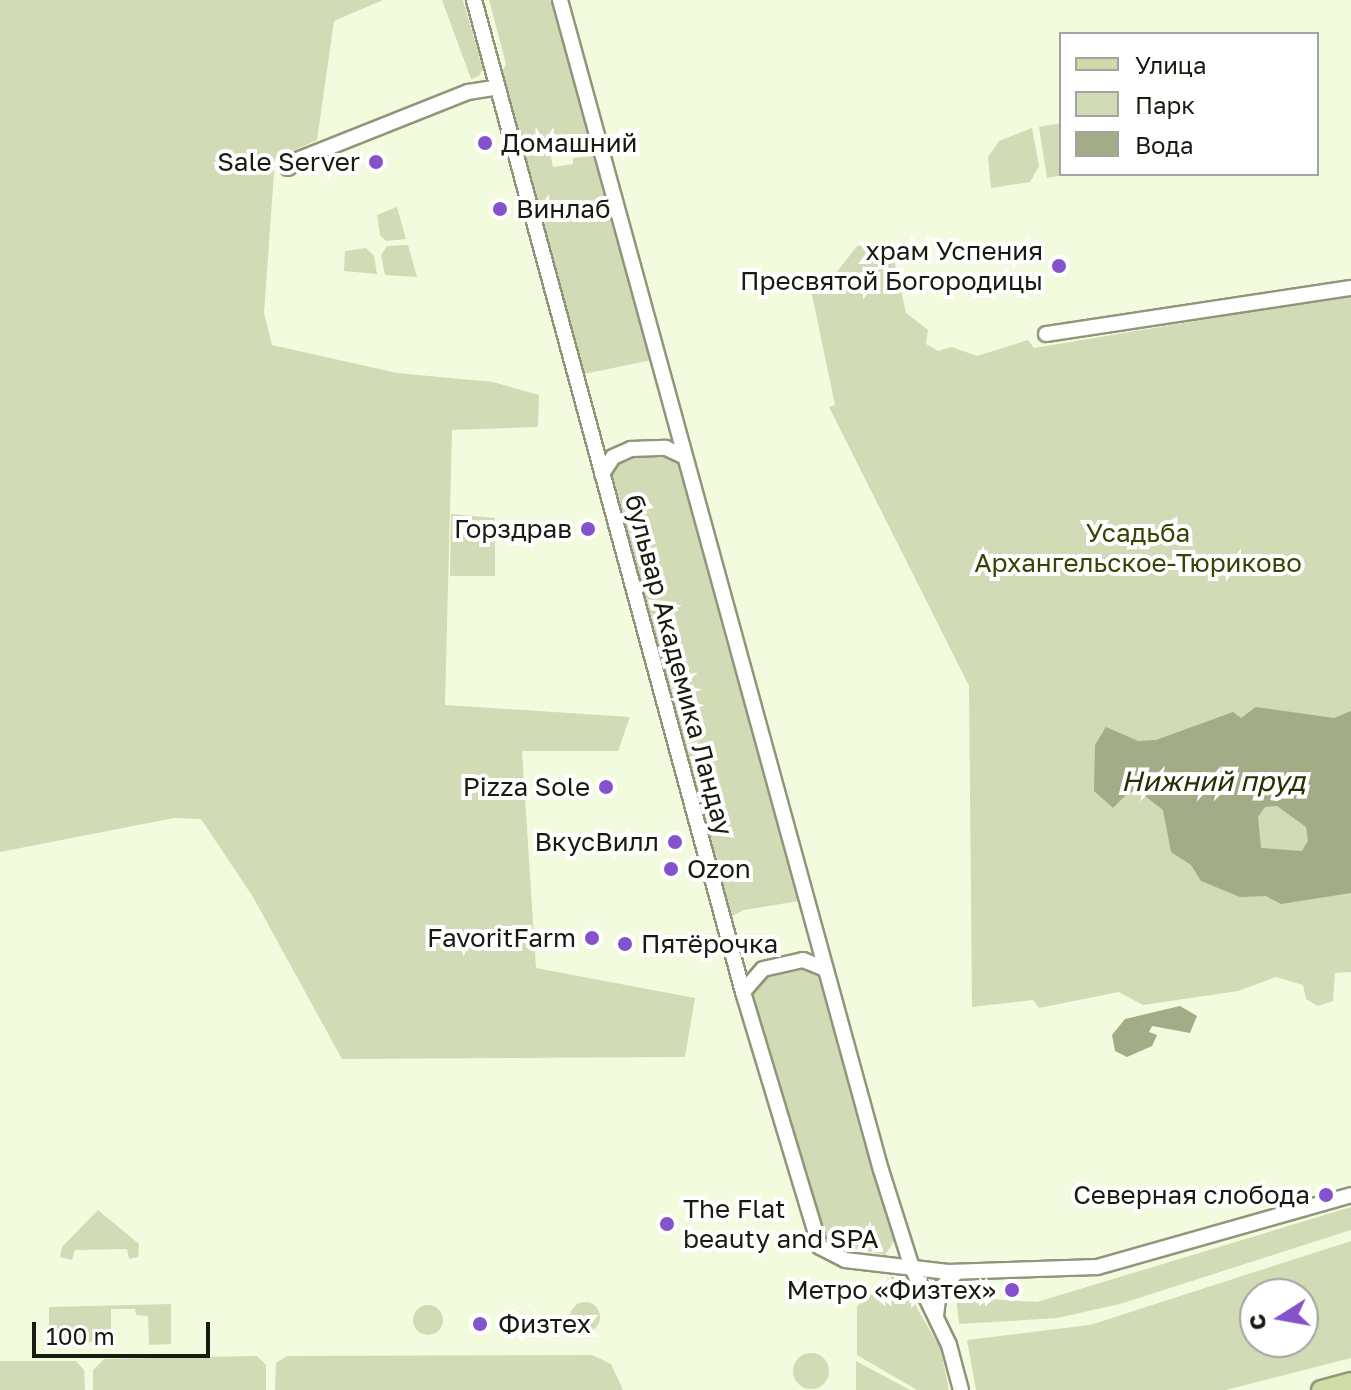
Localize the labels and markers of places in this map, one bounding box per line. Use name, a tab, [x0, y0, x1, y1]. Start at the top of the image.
place label: Домашний	[501, 127, 637, 159]
marker: Домашний	[476, 134, 494, 152]
place label: Sale Server	[217, 146, 360, 178]
marker: Sale Server	[367, 153, 385, 171]
place label: Винлаб	[516, 193, 611, 225]
marker: Винлаб	[491, 200, 509, 218]
place label: храм Успения Пресвятой Богородицы	[740, 235, 1043, 296]
marker: храм Успения Пресвятой Богородицы	[1050, 257, 1068, 275]
place label: Горздрав	[454, 513, 572, 545]
marker: Горздрав	[579, 520, 597, 538]
place label: Pizza Sole	[463, 771, 590, 803]
marker: Pizza Sole	[597, 778, 615, 796]
place label: ВкусВилл	[534, 826, 659, 858]
marker: ВкусВилл	[666, 833, 684, 851]
place label: Ozon	[687, 853, 751, 885]
marker: Ozon	[662, 860, 680, 878]
place label: FavoritFarm	[427, 922, 576, 954]
place label: Пятёрочка	[641, 928, 778, 960]
marker: FavoritFarm	[583, 929, 601, 947]
marker: Пятёрочка	[616, 935, 634, 953]
place label: Северная слобода	[1073, 1179, 1310, 1211]
marker: Северная слобода	[1317, 1186, 1335, 1204]
place label: The Flat beauty and SPA	[683, 1193, 879, 1254]
marker: The Flat beauty and SPA	[658, 1215, 676, 1233]
place label: Метро «Физтех»	[786, 1274, 996, 1306]
marker: Метро «Физтех»	[1003, 1281, 1021, 1299]
place label: Физтех	[498, 1308, 591, 1340]
marker: Физтех	[469, 1313, 491, 1335]

